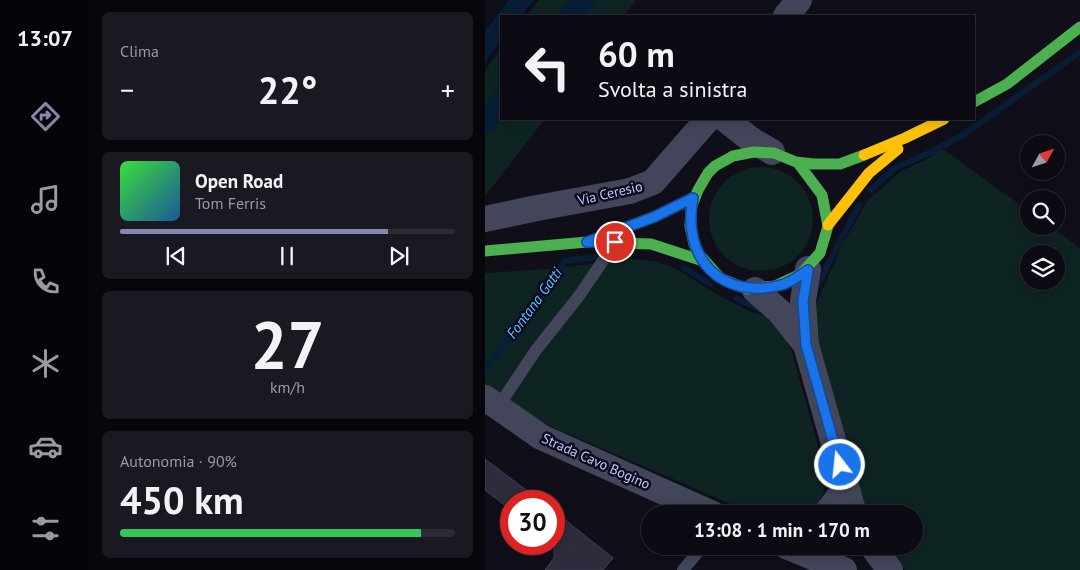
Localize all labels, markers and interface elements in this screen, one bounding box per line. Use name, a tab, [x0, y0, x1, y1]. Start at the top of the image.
text: 13:07	[17, 24, 73, 52]
text: 60 m	[598, 31, 675, 77]
icon: left	[515, 35, 580, 100]
text: Clima	[120, 41, 159, 61]
text: 22°	[258, 65, 317, 114]
text: −	[120, 71, 134, 108]
text: +	[441, 71, 455, 108]
text: Svolta a sinistra	[598, 75, 748, 103]
icon: directions	[28, 99, 63, 134]
north arrow	[1020, 135, 1065, 180]
map controls	[1020, 135, 1065, 290]
text: Open Road	[195, 169, 283, 193]
street label: Via Ceresio	[575, 177, 644, 209]
icon: music	[28, 182, 63, 217]
button: search	[1020, 190, 1065, 235]
text: Tom Ferris	[195, 193, 266, 213]
pin	[594, 221, 636, 263]
icon: arrive	[601, 228, 629, 256]
icon: previous	[162, 242, 190, 270]
icon: pause	[273, 242, 301, 270]
icon: next	[385, 242, 413, 270]
button: layers	[1020, 245, 1065, 290]
water label: Fontana Gatti	[502, 263, 567, 342]
icon: phone	[28, 264, 63, 299]
text: 27	[251, 302, 324, 386]
icon: climate	[28, 346, 63, 381]
text: km/h	[270, 377, 305, 397]
icon: car	[28, 429, 63, 464]
street label: Strada Cavo Bogino	[539, 429, 653, 493]
position arrow	[813, 438, 865, 490]
text: Autonomia · 90%	[120, 451, 237, 471]
text: 450 km	[120, 475, 244, 524]
speed limit sign: 30	[500, 490, 565, 555]
icon: filters	[28, 511, 63, 546]
text: 13:08 · 1 min · 170 m	[694, 518, 870, 542]

